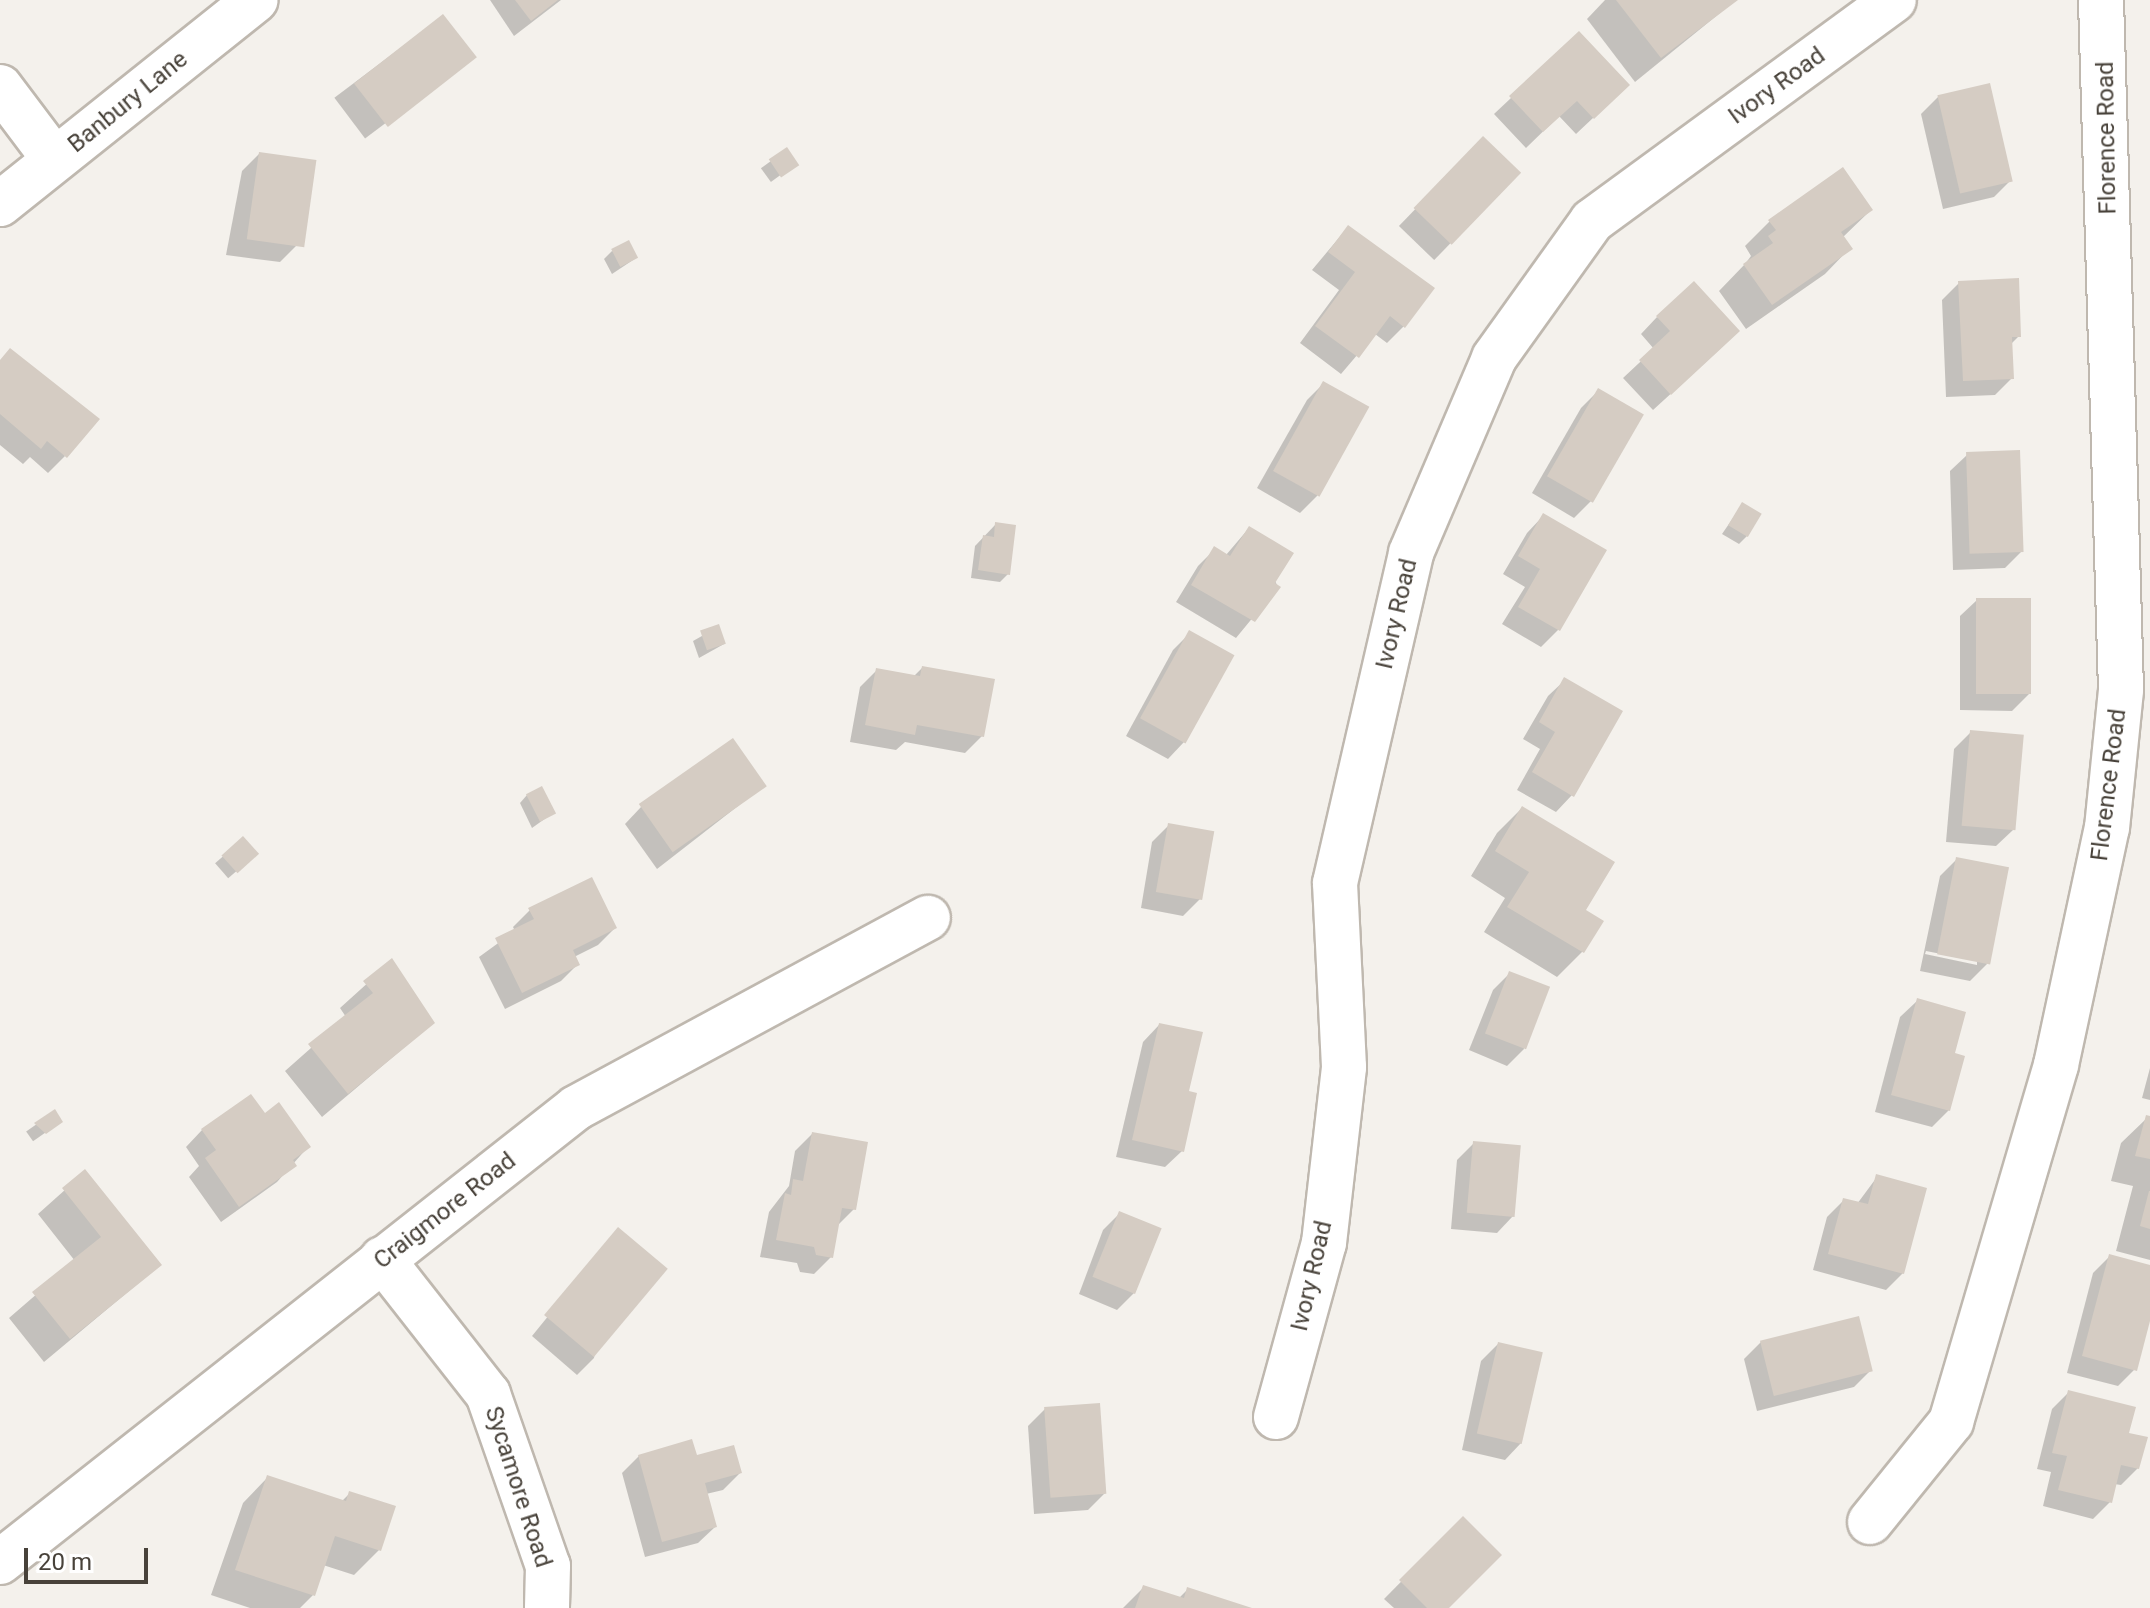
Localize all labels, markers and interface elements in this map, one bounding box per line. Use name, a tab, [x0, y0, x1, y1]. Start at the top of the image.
street label: Ivory Road	[1723, 41, 1831, 131]
street label: Banbury Lane	[62, 45, 194, 159]
street label: Florence Road	[2091, 61, 2123, 215]
street label: Ivory Road	[1370, 556, 1424, 672]
street label: Florence Road	[2085, 707, 2133, 863]
street label: Craigmore Road	[368, 1147, 522, 1275]
street label: Ivory Road	[1285, 1218, 1339, 1334]
street label: Sycamore Road	[478, 1403, 558, 1571]
scale bar	[28, 1532, 152, 1582]
text: 20 m	[38, 1548, 92, 1576]

